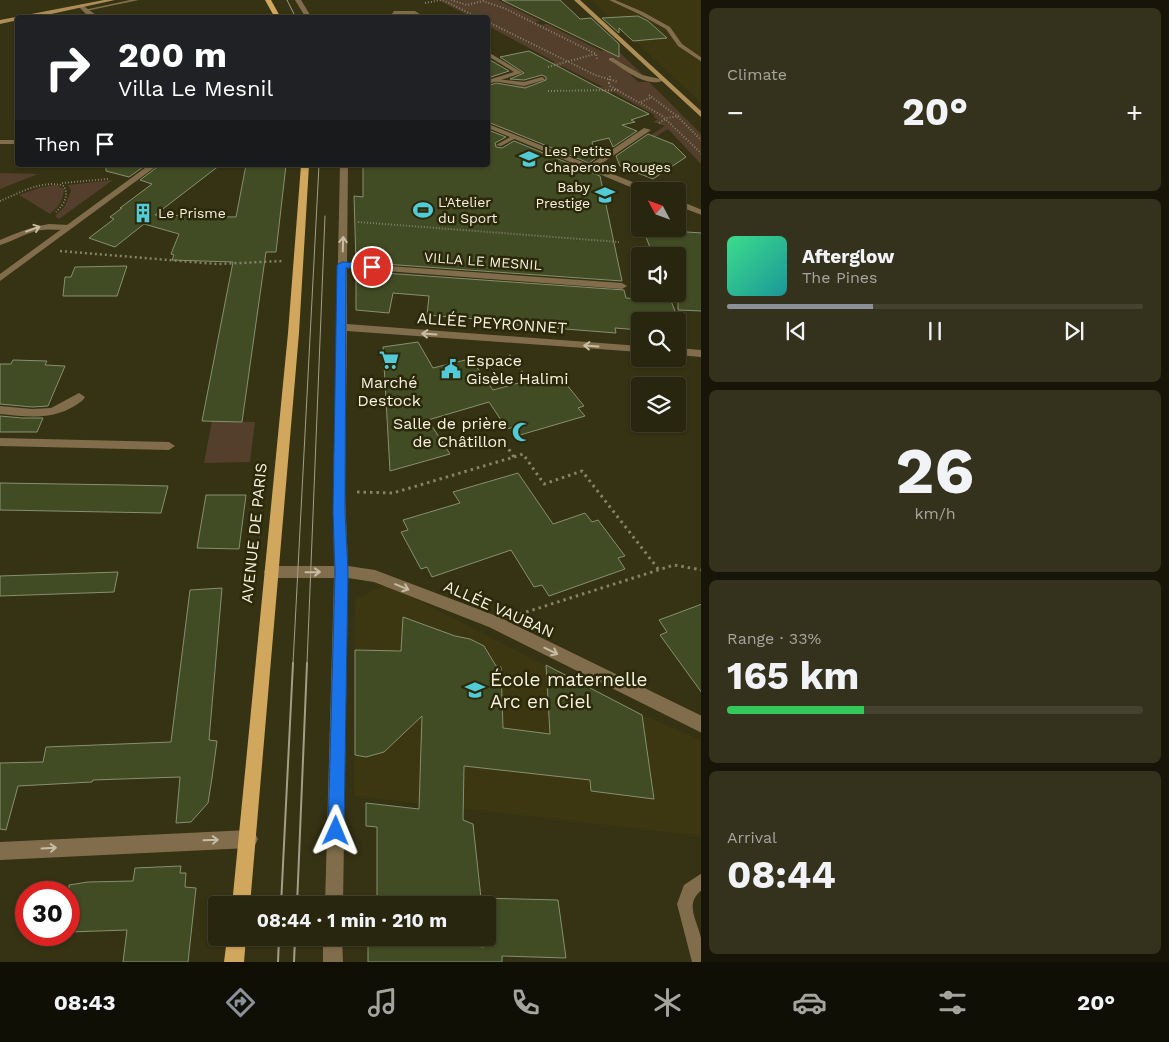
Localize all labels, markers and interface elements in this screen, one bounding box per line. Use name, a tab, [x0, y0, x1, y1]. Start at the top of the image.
text: 200 m	[118, 34, 227, 76]
icon: right	[35, 35, 100, 100]
text: Climate	[727, 65, 787, 84]
text: Villa Le Mesnil	[118, 76, 273, 101]
text: 20°	[902, 90, 968, 134]
text: −	[727, 96, 744, 129]
text: +	[1126, 96, 1143, 129]
icon: arrive	[91, 130, 119, 158]
text: Then	[35, 133, 81, 156]
place label: Les Petits Chaperons Rouges	[544, 143, 671, 175]
school or university icon: Les Petits Chaperons Rouges	[518, 148, 540, 170]
place label: Baby Prestige	[535, 179, 591, 211]
north arrow	[631, 182, 686, 238]
map controls	[631, 182, 686, 432]
school or university icon: Baby Prestige	[594, 184, 616, 206]
place label: L'Atelier du Sport	[438, 194, 498, 226]
sports icon: L'Atelier du Sport	[412, 199, 434, 221]
building icon: Le Prisme	[132, 202, 154, 224]
place label: Le Prisme	[158, 205, 226, 221]
one-way arrow	[25, 224, 40, 233]
one-way arrow	[338, 236, 347, 252]
text: Afterglow	[802, 245, 894, 268]
pin	[351, 246, 393, 288]
button: sound	[631, 247, 686, 302]
street label: VILLA LE MESNIL	[424, 249, 542, 273]
icon: arrive	[358, 253, 386, 281]
text: The Pines	[802, 268, 878, 287]
street label: ALLÉE PEYRONNET	[416, 308, 568, 338]
button: search	[631, 312, 686, 367]
icon: previous	[782, 317, 810, 345]
icon: pause	[921, 317, 949, 345]
icon: next	[1060, 317, 1088, 345]
one-way arrow	[422, 330, 438, 339]
one-way arrow	[584, 341, 600, 351]
supermarket icon: Marché Destock	[378, 349, 400, 371]
place label: Espace Gisèle Halimi	[466, 351, 568, 388]
public building icon: Espace Gisèle Halimi	[440, 358, 462, 380]
place label: Marché Destock	[357, 373, 421, 410]
button: layers	[631, 377, 686, 432]
place label: Salle de prière de Châtillon	[393, 414, 507, 451]
mosque icon: Salle de prière de Châtillon	[511, 421, 533, 443]
text: 26	[896, 433, 974, 509]
street label: AVENUE DE PARIS	[237, 462, 271, 604]
text: km/h	[914, 504, 956, 523]
one-way arrow	[304, 567, 321, 577]
street label: ALLÉE VAUBAN	[441, 576, 557, 642]
one-way arrow	[394, 582, 409, 592]
text: Range · 33%	[727, 629, 821, 648]
one-way arrow	[543, 647, 558, 656]
text: 165 km	[727, 654, 859, 698]
place label: École maternelle Arc en Ciel	[490, 668, 648, 713]
school or university icon: École maternelle Arc en Ciel	[464, 679, 486, 701]
position arrow	[309, 804, 361, 856]
text: Arrival	[727, 828, 777, 847]
one-way arrow	[203, 835, 219, 844]
one-way arrow	[40, 844, 56, 853]
text: 08:44	[727, 853, 836, 897]
speed limit sign: 30	[15, 881, 80, 946]
text: 08:44 · 1 min · 210 m	[257, 909, 447, 932]
icon: directions	[223, 985, 258, 1020]
icon: music	[365, 985, 400, 1020]
icon: phone	[508, 985, 543, 1020]
icon: climate	[650, 985, 685, 1020]
icon: car	[792, 985, 827, 1020]
icon: filters	[935, 985, 970, 1020]
text: 08:43	[54, 990, 116, 1015]
text: 20°	[1077, 990, 1115, 1015]

